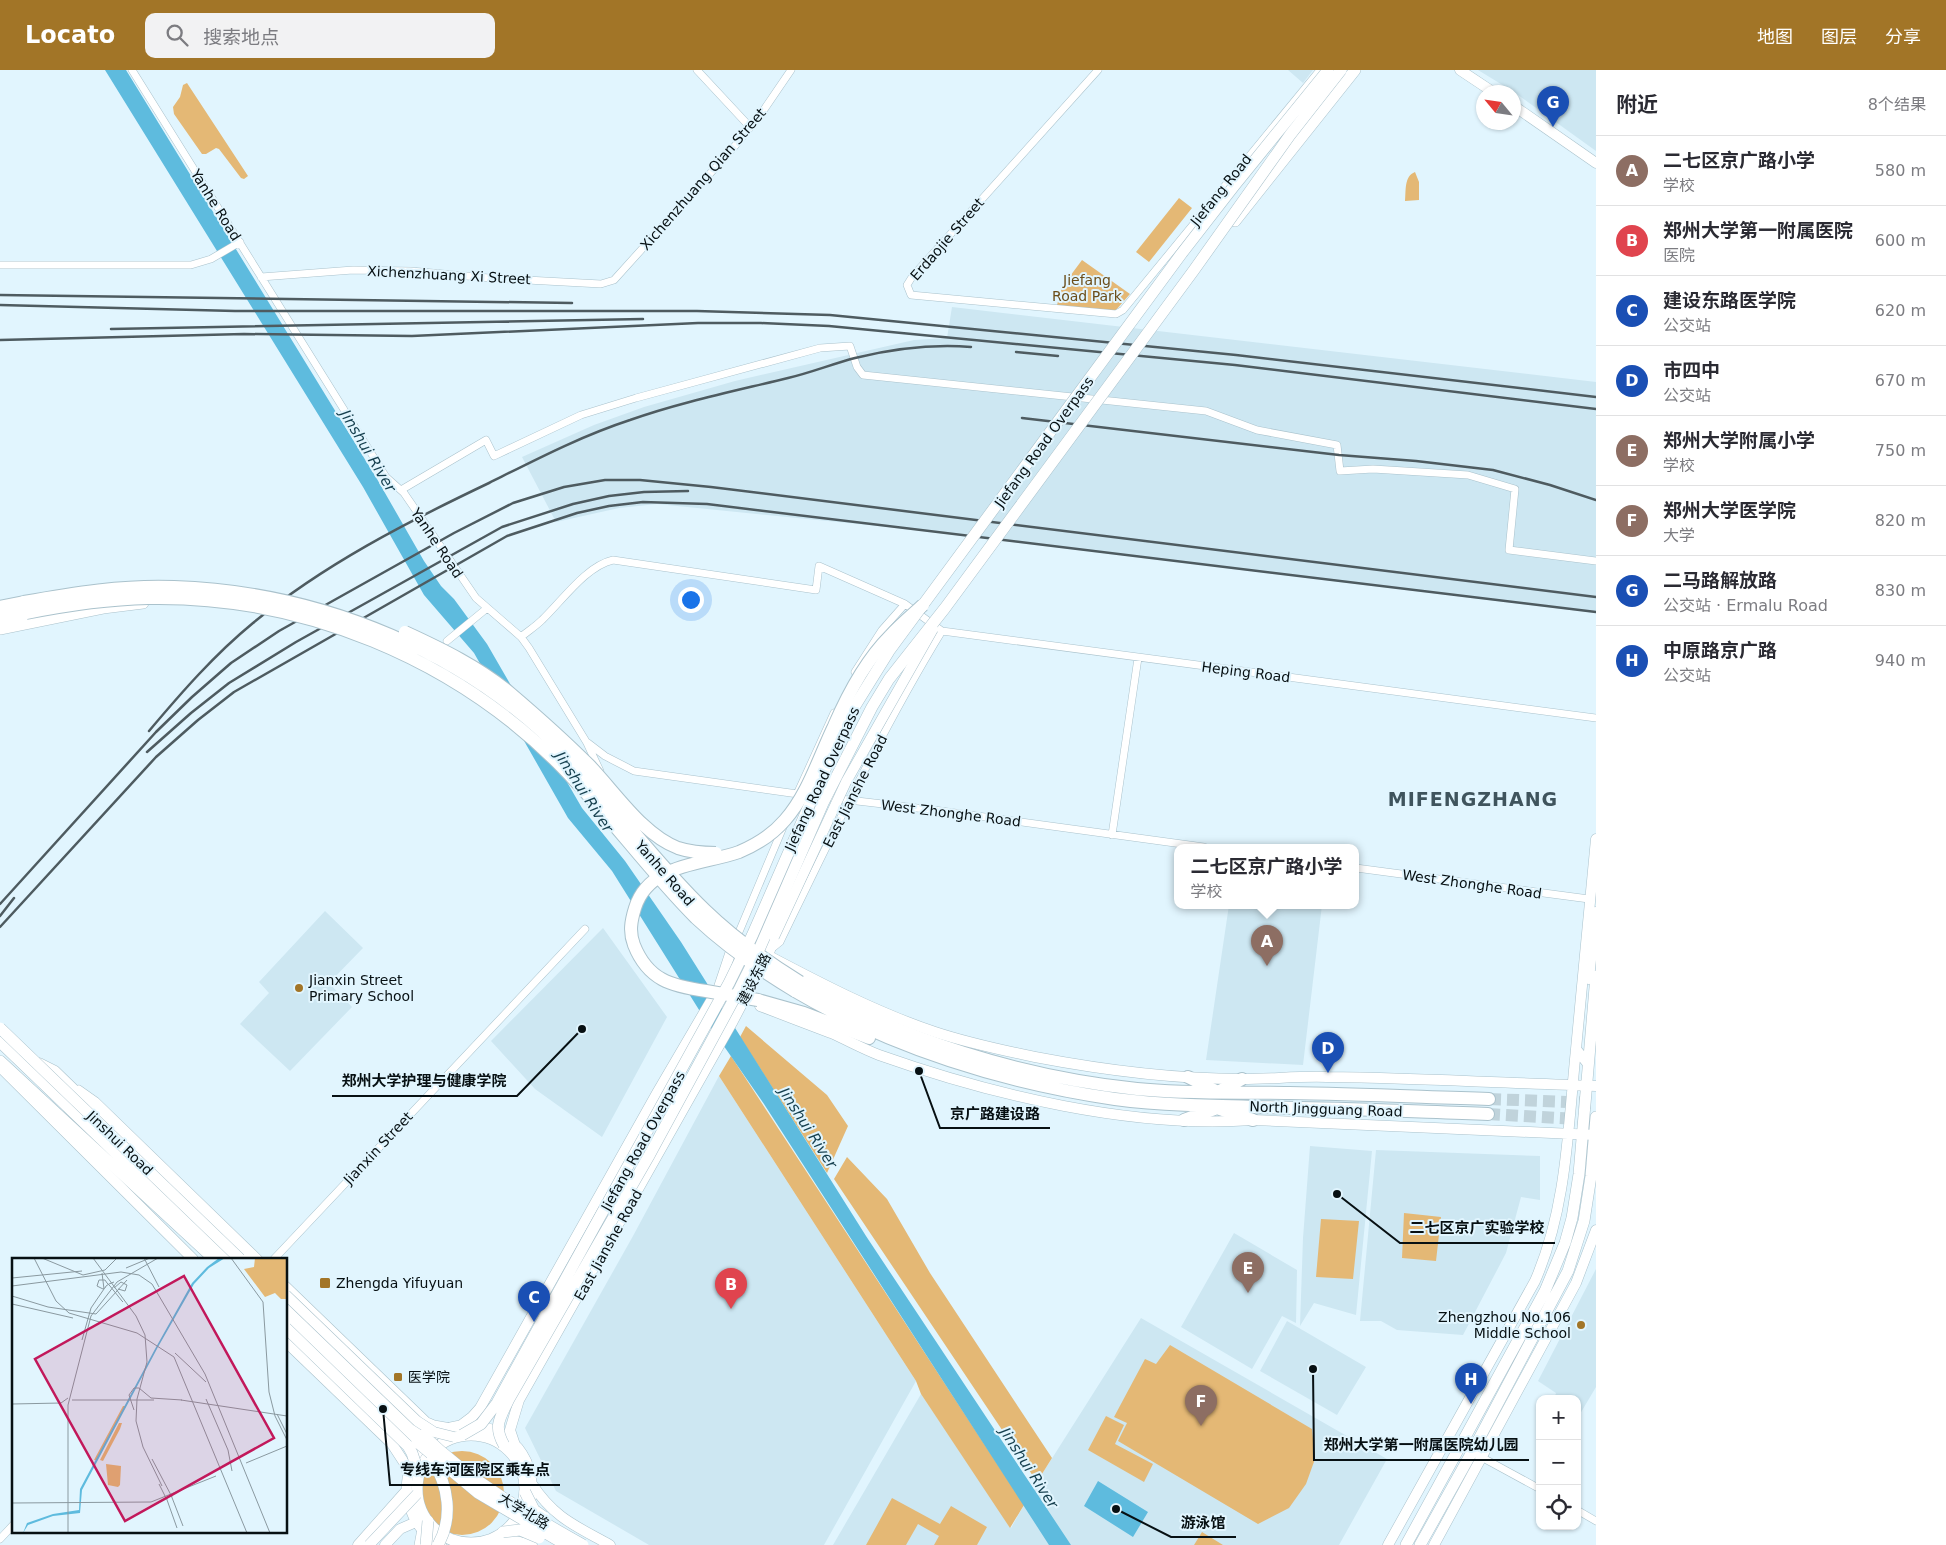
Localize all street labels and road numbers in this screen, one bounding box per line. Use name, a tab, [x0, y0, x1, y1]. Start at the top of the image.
street label: Xichenzhuang Qian Street	[637, 104, 769, 253]
street label: Jiefang Road	[1187, 151, 1255, 230]
street label: Yanhe Road	[187, 166, 244, 244]
street label: Erdaojie Street	[907, 194, 987, 283]
street label: Xichenzhuang Xi Street	[367, 263, 532, 287]
street label: Jiefang Road Overpass	[991, 374, 1097, 511]
street label: Yanhe Road	[407, 504, 466, 581]
street label: Heping Road	[1201, 659, 1291, 685]
street label: Jiefang Road Overpass	[781, 704, 863, 855]
street label: East Jianshe Road	[820, 732, 890, 850]
street label: West Zhonghe Road	[880, 796, 1022, 830]
street label: Yanhe Road	[632, 836, 698, 909]
street label: West Zhonghe Road	[1401, 866, 1543, 902]
street label: 建设东路	[734, 950, 774, 1008]
street label: Jiefang Road Overpass	[597, 1068, 688, 1215]
street label: North Jingguang Road	[1249, 1098, 1403, 1120]
street label: Jinshui Road	[83, 1107, 156, 1178]
street label: Jianxin Street	[340, 1108, 416, 1188]
street label: East Jianshe Road	[571, 1187, 645, 1303]
street label: 大学北路	[496, 1490, 552, 1532]

